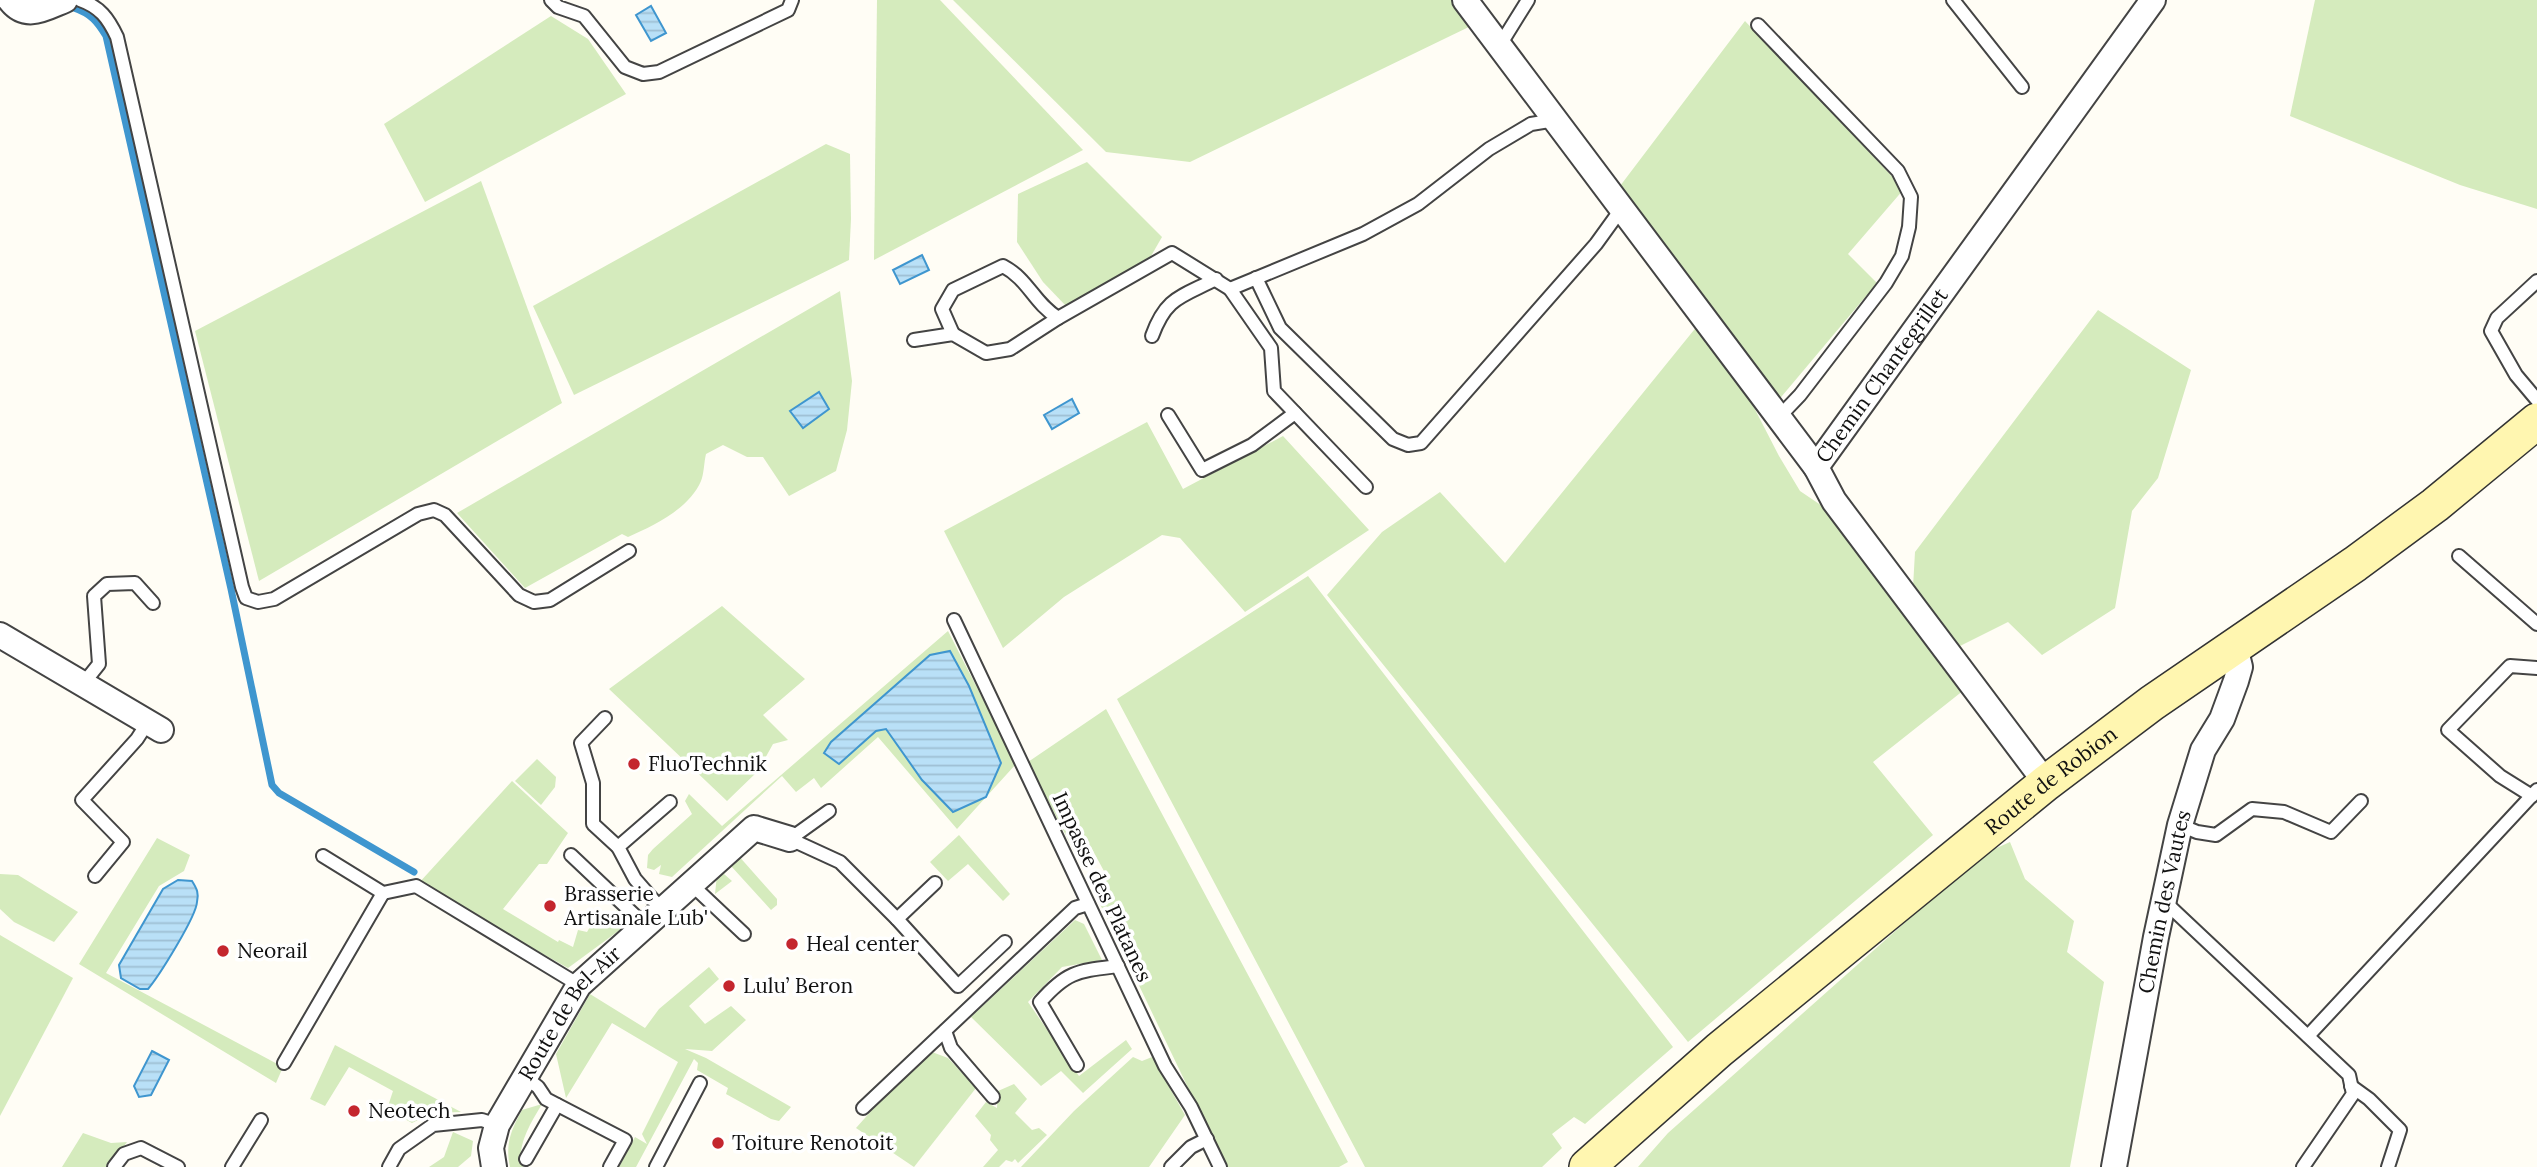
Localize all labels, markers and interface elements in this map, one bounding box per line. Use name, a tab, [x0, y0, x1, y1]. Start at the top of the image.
street label: Chemin Chantegrillet	[1809, 282, 1954, 468]
street label: Route de Robion	[1979, 720, 2123, 841]
place label: FluoTechnik	[648, 750, 767, 777]
marker: FluoTechnik	[626, 756, 642, 772]
street label: Impasse des Platanes	[1047, 788, 1158, 986]
street label: Chemin des Vautes	[2132, 807, 2197, 996]
place label: Brasserie Artisanale Lub'	[563, 880, 708, 931]
marker: Brasserie Artisanale Lub'	[542, 898, 558, 914]
place label: Heal center	[806, 930, 919, 957]
marker: Heal center	[784, 936, 800, 952]
place label: Neorail	[237, 937, 308, 964]
street label: Route de Bel-Air	[512, 940, 626, 1085]
marker: Neorail	[215, 943, 231, 959]
place label: Lulu’ Beron	[743, 972, 854, 999]
marker: Lulu’ Beron	[721, 978, 737, 994]
place label: Neotech	[368, 1097, 451, 1124]
marker: Neotech	[346, 1103, 362, 1119]
place label: Toiture Renotoit	[732, 1129, 895, 1156]
marker: Toiture Renotoit	[710, 1135, 726, 1151]

